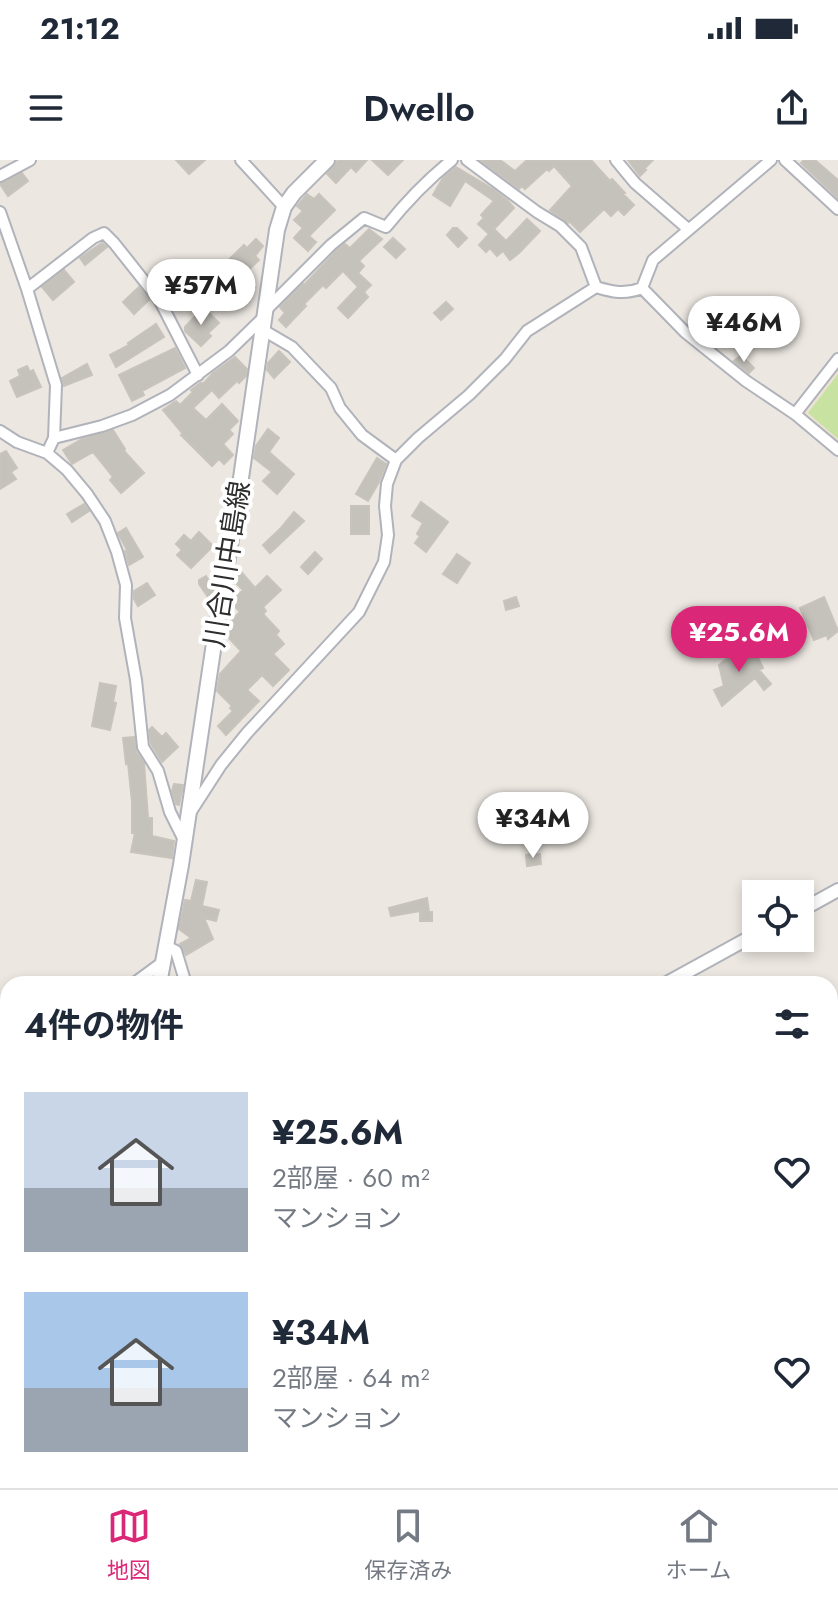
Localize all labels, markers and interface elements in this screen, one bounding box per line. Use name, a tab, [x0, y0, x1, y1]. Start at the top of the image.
text: 21:12	[40, 7, 120, 50]
text: Dwello	[363, 82, 475, 134]
icon: menu	[24, 86, 68, 130]
icon: share	[770, 86, 814, 130]
pin: ¥57M	[154, 259, 248, 327]
text: ¥57M	[164, 266, 238, 304]
pin: ¥46M	[697, 296, 791, 364]
text: ¥46M	[706, 303, 782, 341]
street label: 川合川中島線	[194, 478, 260, 650]
pin: ¥25.6M	[674, 606, 804, 674]
text: ¥25.6M	[689, 613, 789, 651]
pin: ¥34M	[486, 792, 580, 860]
text: ¥34M	[496, 799, 570, 837]
map controls	[742, 880, 814, 952]
button: locate	[742, 880, 814, 952]
text: 4件の物件	[24, 1001, 184, 1050]
icon: filters	[770, 1002, 814, 1046]
text: ¥25.6M	[272, 1108, 403, 1157]
icon: home	[88, 1124, 184, 1220]
icon: heart	[770, 1150, 814, 1194]
text: 2部屋 · 60 m²	[272, 1159, 430, 1197]
text: マンション	[272, 1199, 402, 1237]
text: ¥34M	[272, 1308, 370, 1357]
icon: home	[88, 1324, 184, 1420]
icon: heart	[770, 1350, 814, 1394]
text: 2部屋 · 64 m²	[272, 1359, 429, 1397]
text: マンション	[272, 1399, 402, 1437]
tab: 地図	[107, 1504, 151, 1586]
tab: 保存済み	[364, 1504, 452, 1586]
tab: ホーム	[666, 1504, 731, 1586]

